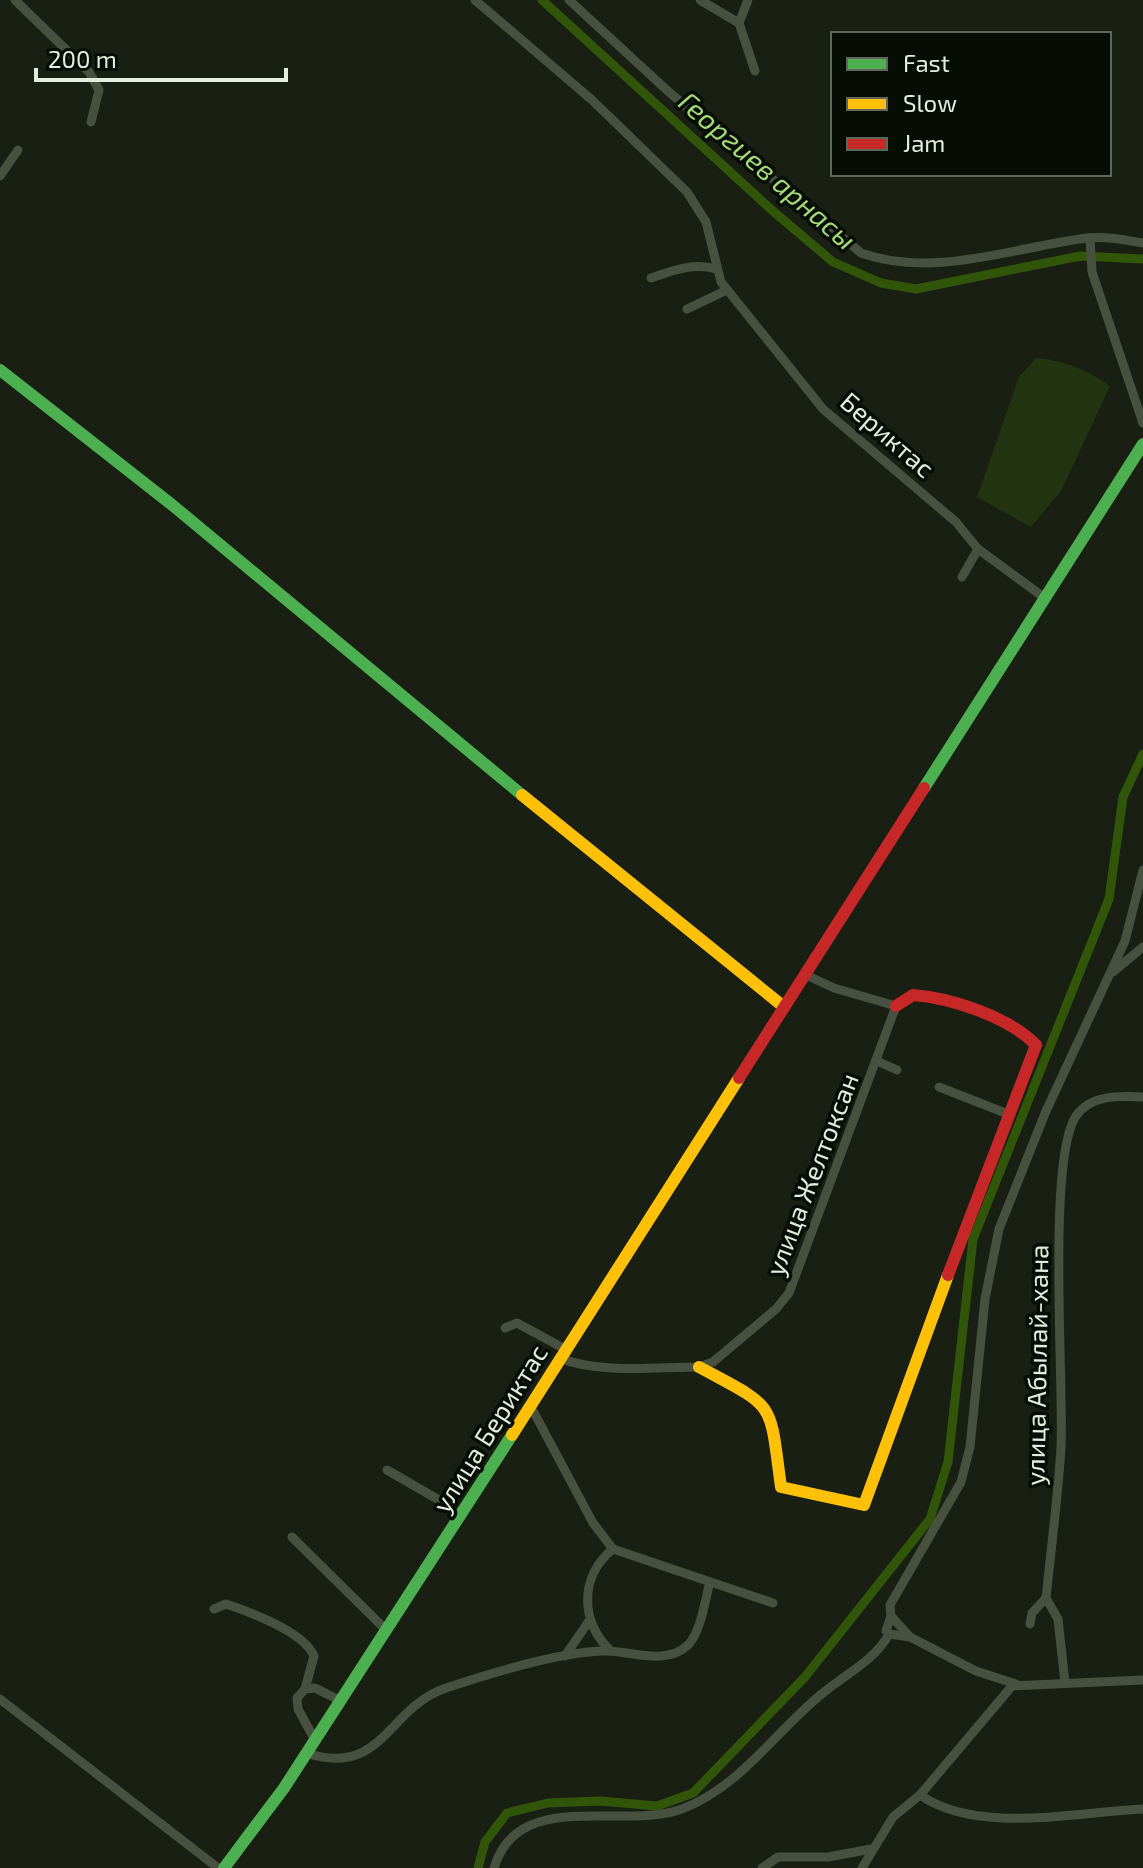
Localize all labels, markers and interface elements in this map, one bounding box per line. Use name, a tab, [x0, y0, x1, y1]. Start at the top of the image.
scale bar	[36, 32, 286, 82]
legend	[831, 32, 1111, 176]
text: 200 m	[48, 44, 117, 73]
text: Fast	[903, 48, 950, 77]
water label: Георгиев арнасы	[673, 84, 863, 256]
text: Slow	[903, 88, 957, 117]
text: Jam	[903, 128, 945, 157]
street label: Бериктас	[835, 385, 941, 483]
street label: улица Желтоксан	[758, 1069, 865, 1280]
street label: улица Абылай-хана	[1018, 1244, 1055, 1486]
street label: улица Бериктас	[425, 1338, 554, 1518]

